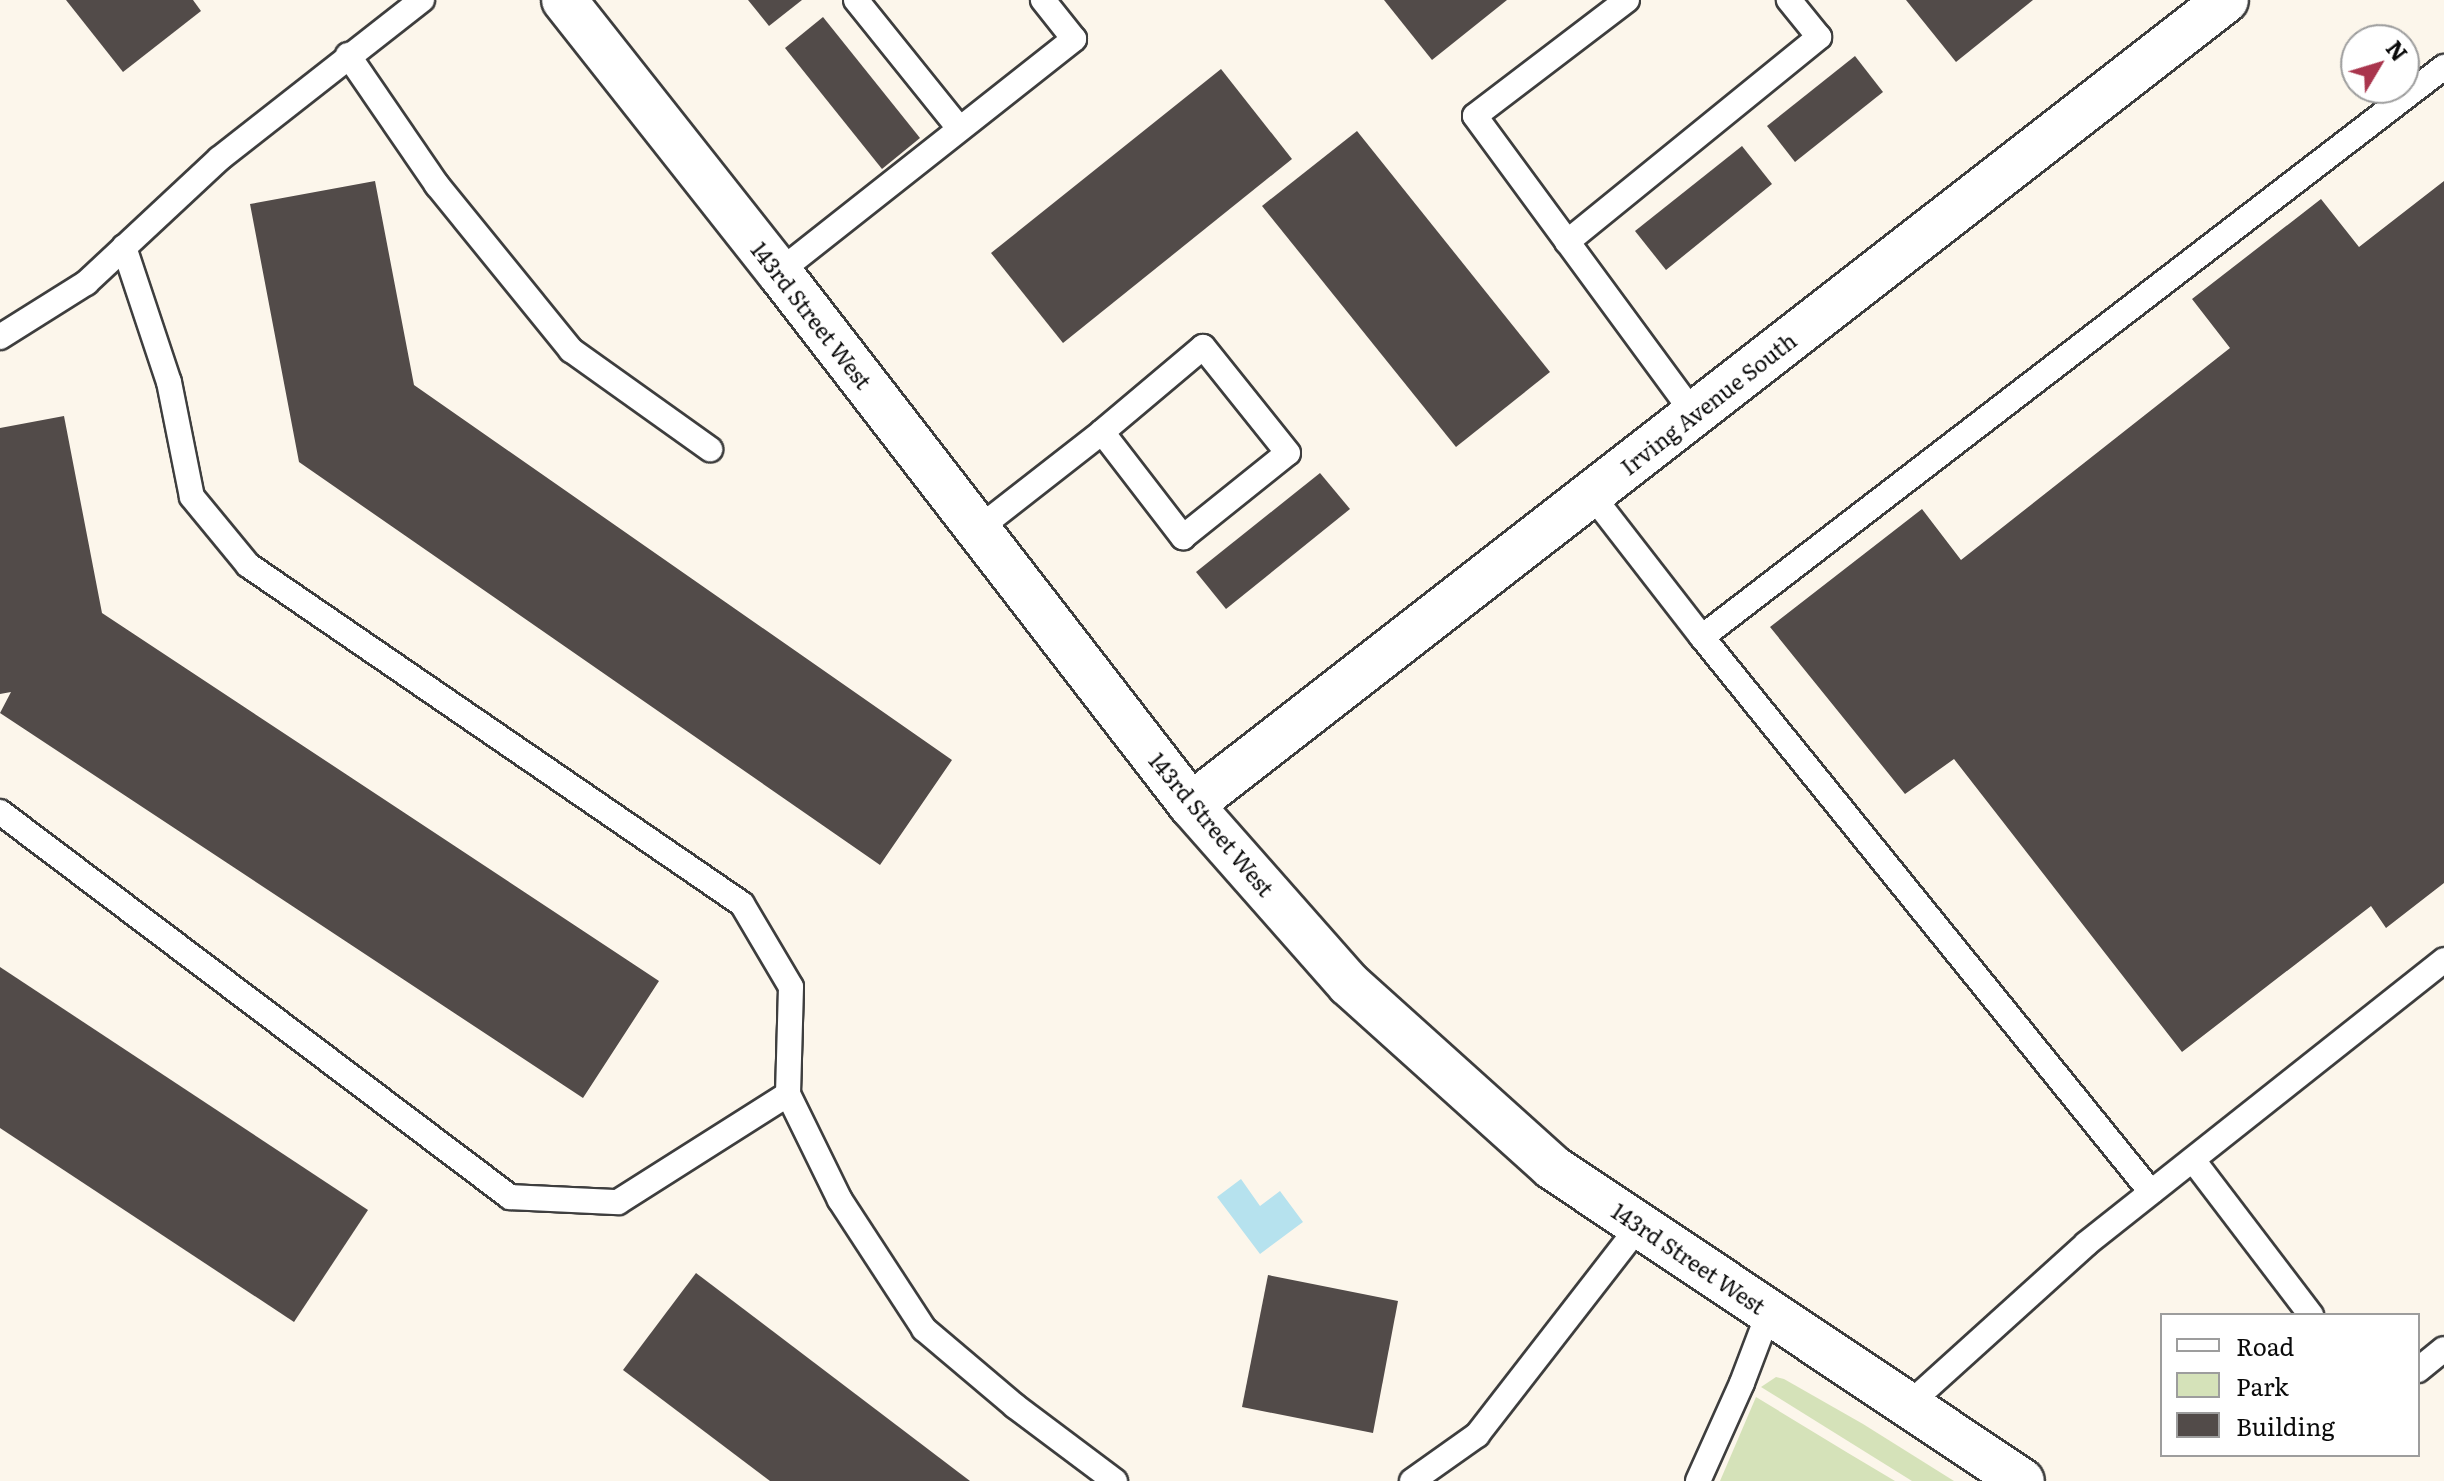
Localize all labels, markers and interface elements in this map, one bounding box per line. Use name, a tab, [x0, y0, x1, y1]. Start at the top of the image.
north arrow	[2340, 24, 2420, 104]
text: N	[2379, 33, 2416, 68]
street label: 143rd Street West	[746, 236, 878, 394]
street label: Irving Avenue South	[1615, 326, 1801, 480]
street label: 143rd Street West	[1144, 747, 1280, 901]
street label: 143rd Street West	[1607, 1197, 1771, 1319]
legend	[2160, 1313, 2420, 1457]
text: Road	[2236, 1328, 2294, 1363]
text: Park	[2236, 1368, 2289, 1403]
text: Building	[2236, 1408, 2335, 1443]

